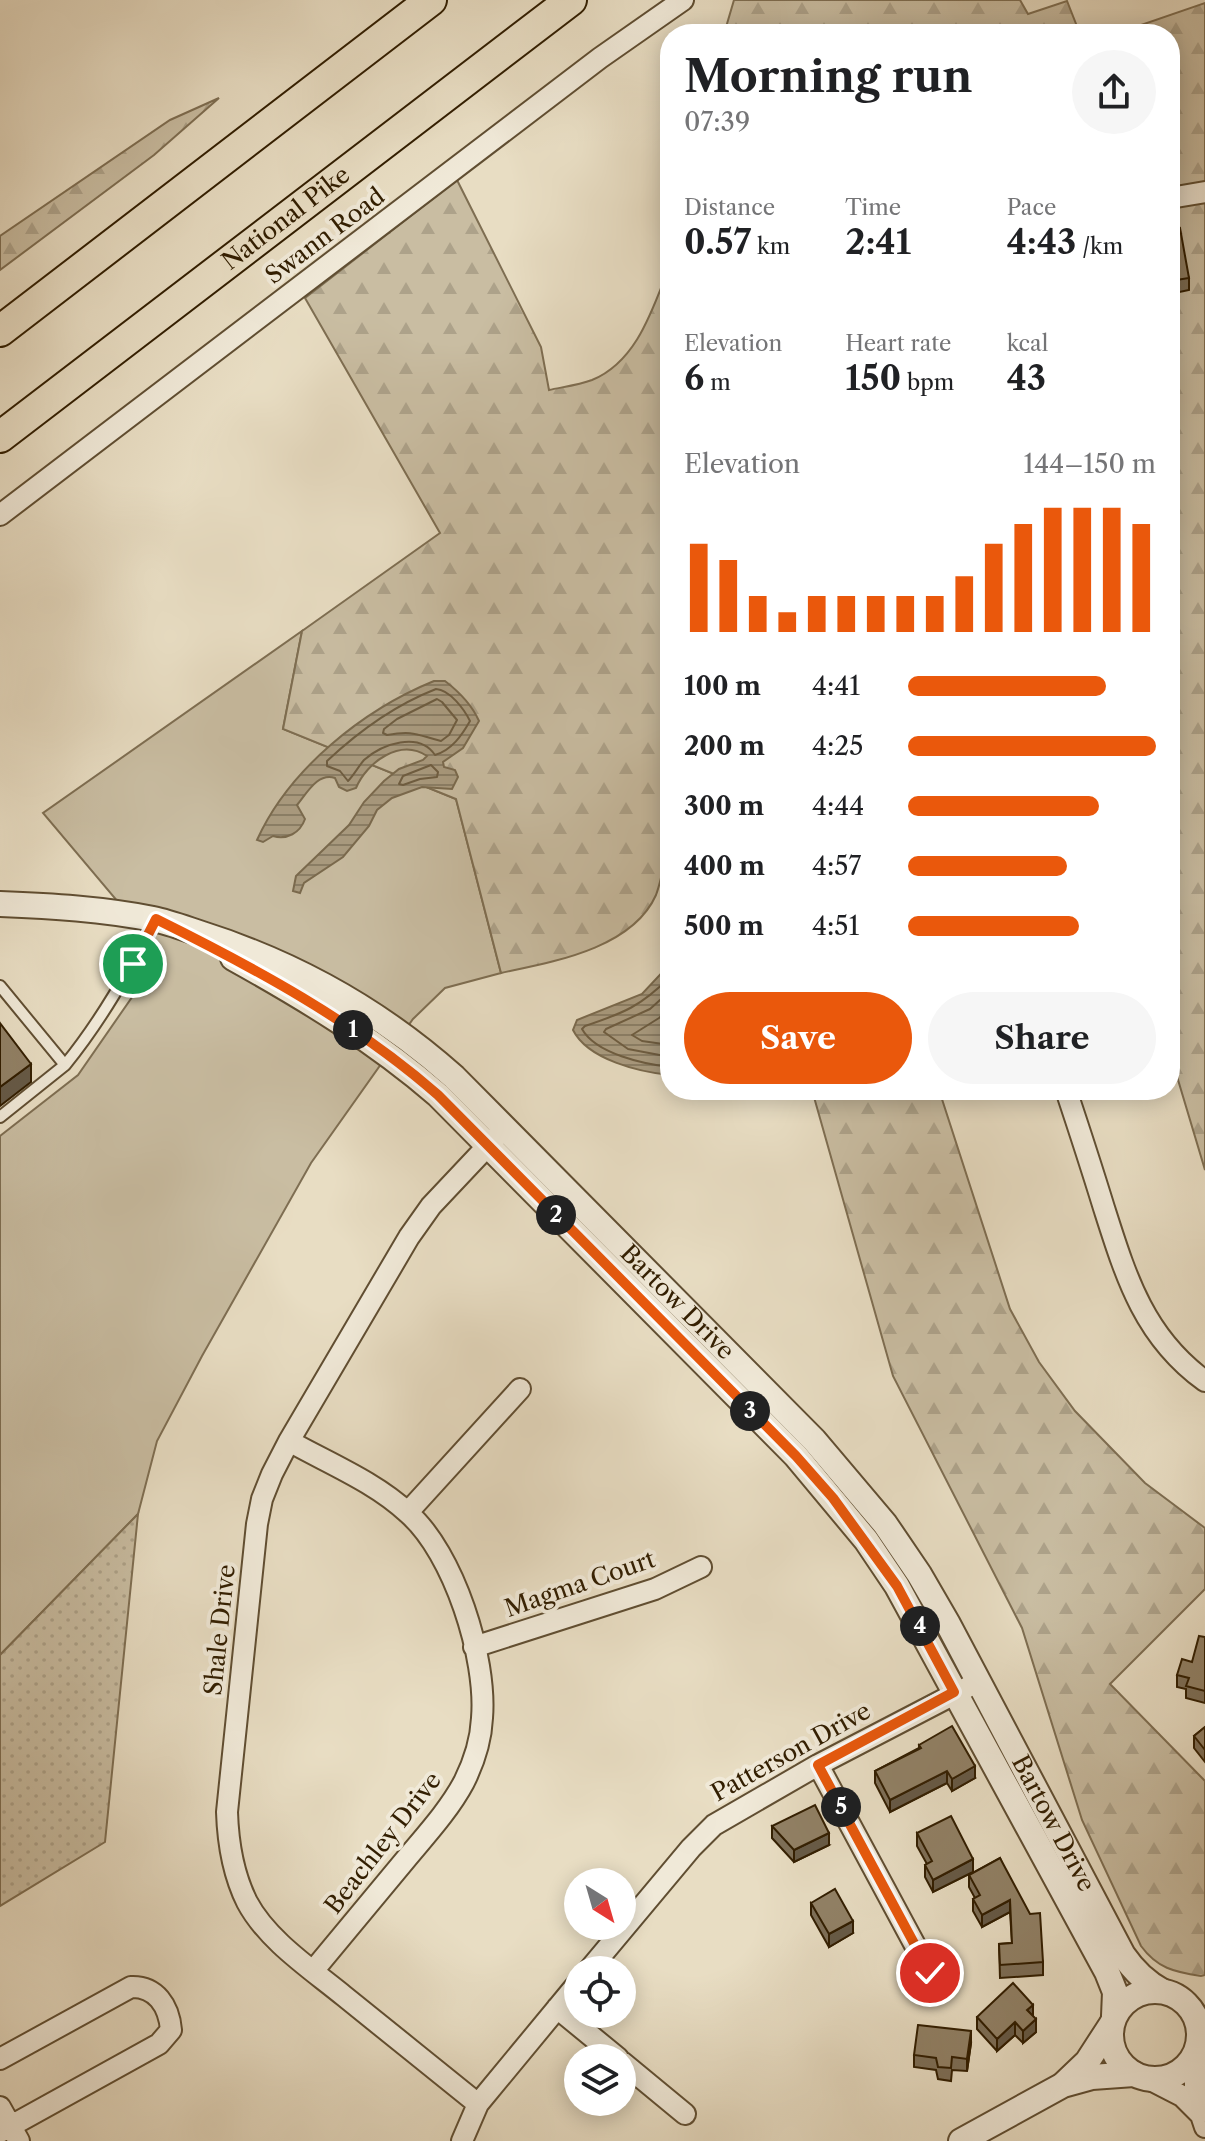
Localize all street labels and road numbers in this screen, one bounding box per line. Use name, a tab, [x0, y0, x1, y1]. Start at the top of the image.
street label: National Pike	[216, 160, 355, 276]
street label: Swann Road	[259, 181, 390, 290]
street label: Bartow Drive	[614, 1238, 741, 1365]
street label: Magma Court	[501, 1544, 659, 1623]
street label: Shale Drive	[198, 1563, 241, 1697]
street label: Patterson Drive	[706, 1696, 875, 1807]
street label: Bartow Drive	[1006, 1750, 1102, 1896]
street label: Beachley Drive	[318, 1766, 447, 1919]

